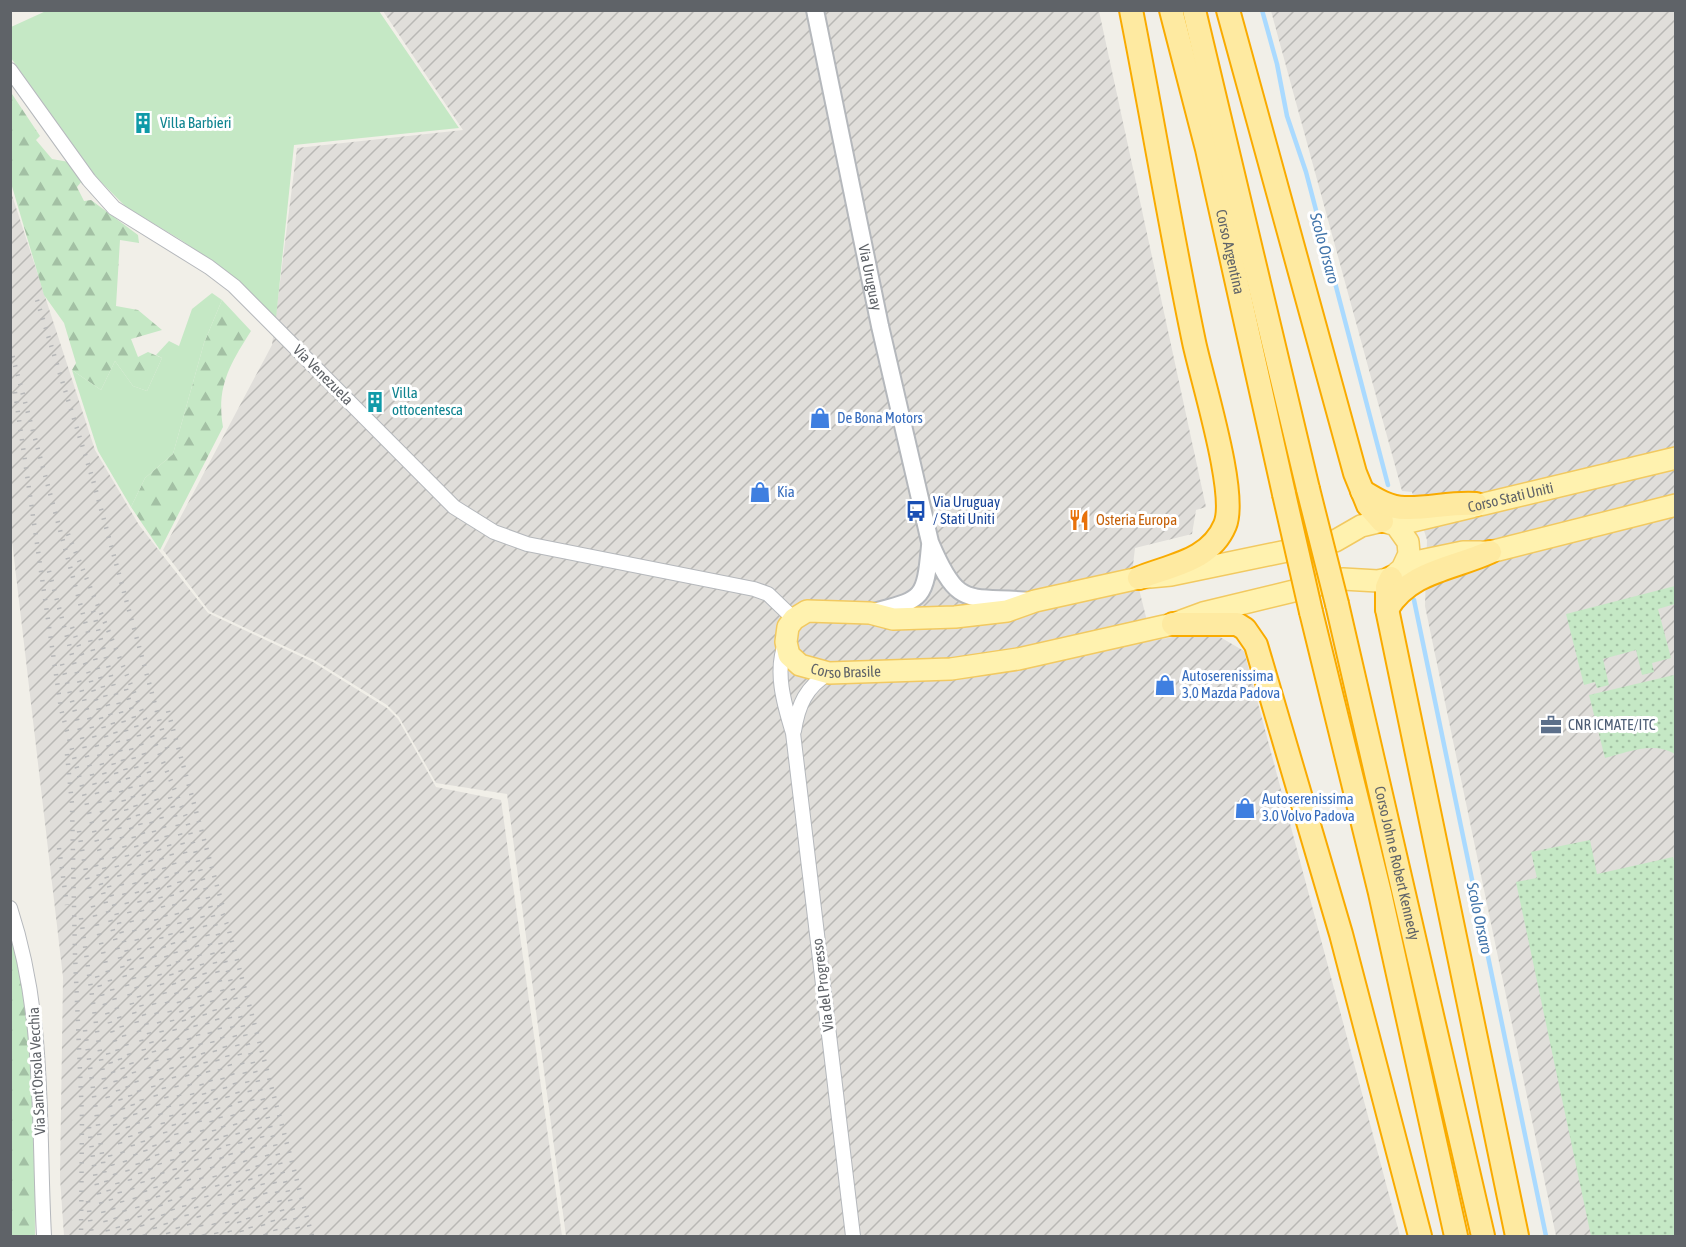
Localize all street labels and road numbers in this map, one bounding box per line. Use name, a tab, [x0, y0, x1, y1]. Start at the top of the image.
street label: Corso Argentina	[1213, 208, 1248, 296]
street label: Via Uruguay	[855, 243, 886, 312]
street label: Via Venezuela	[290, 341, 357, 408]
street label: Corso Stati Uniti	[1466, 479, 1555, 516]
street label: Corso Brasile	[809, 659, 881, 681]
street label: Corso John e Robert Kennedy	[1371, 784, 1423, 942]
street label: Via del Progresso	[808, 937, 837, 1033]
street label: Via Sant'Orsola Vecchia	[25, 1007, 48, 1135]

